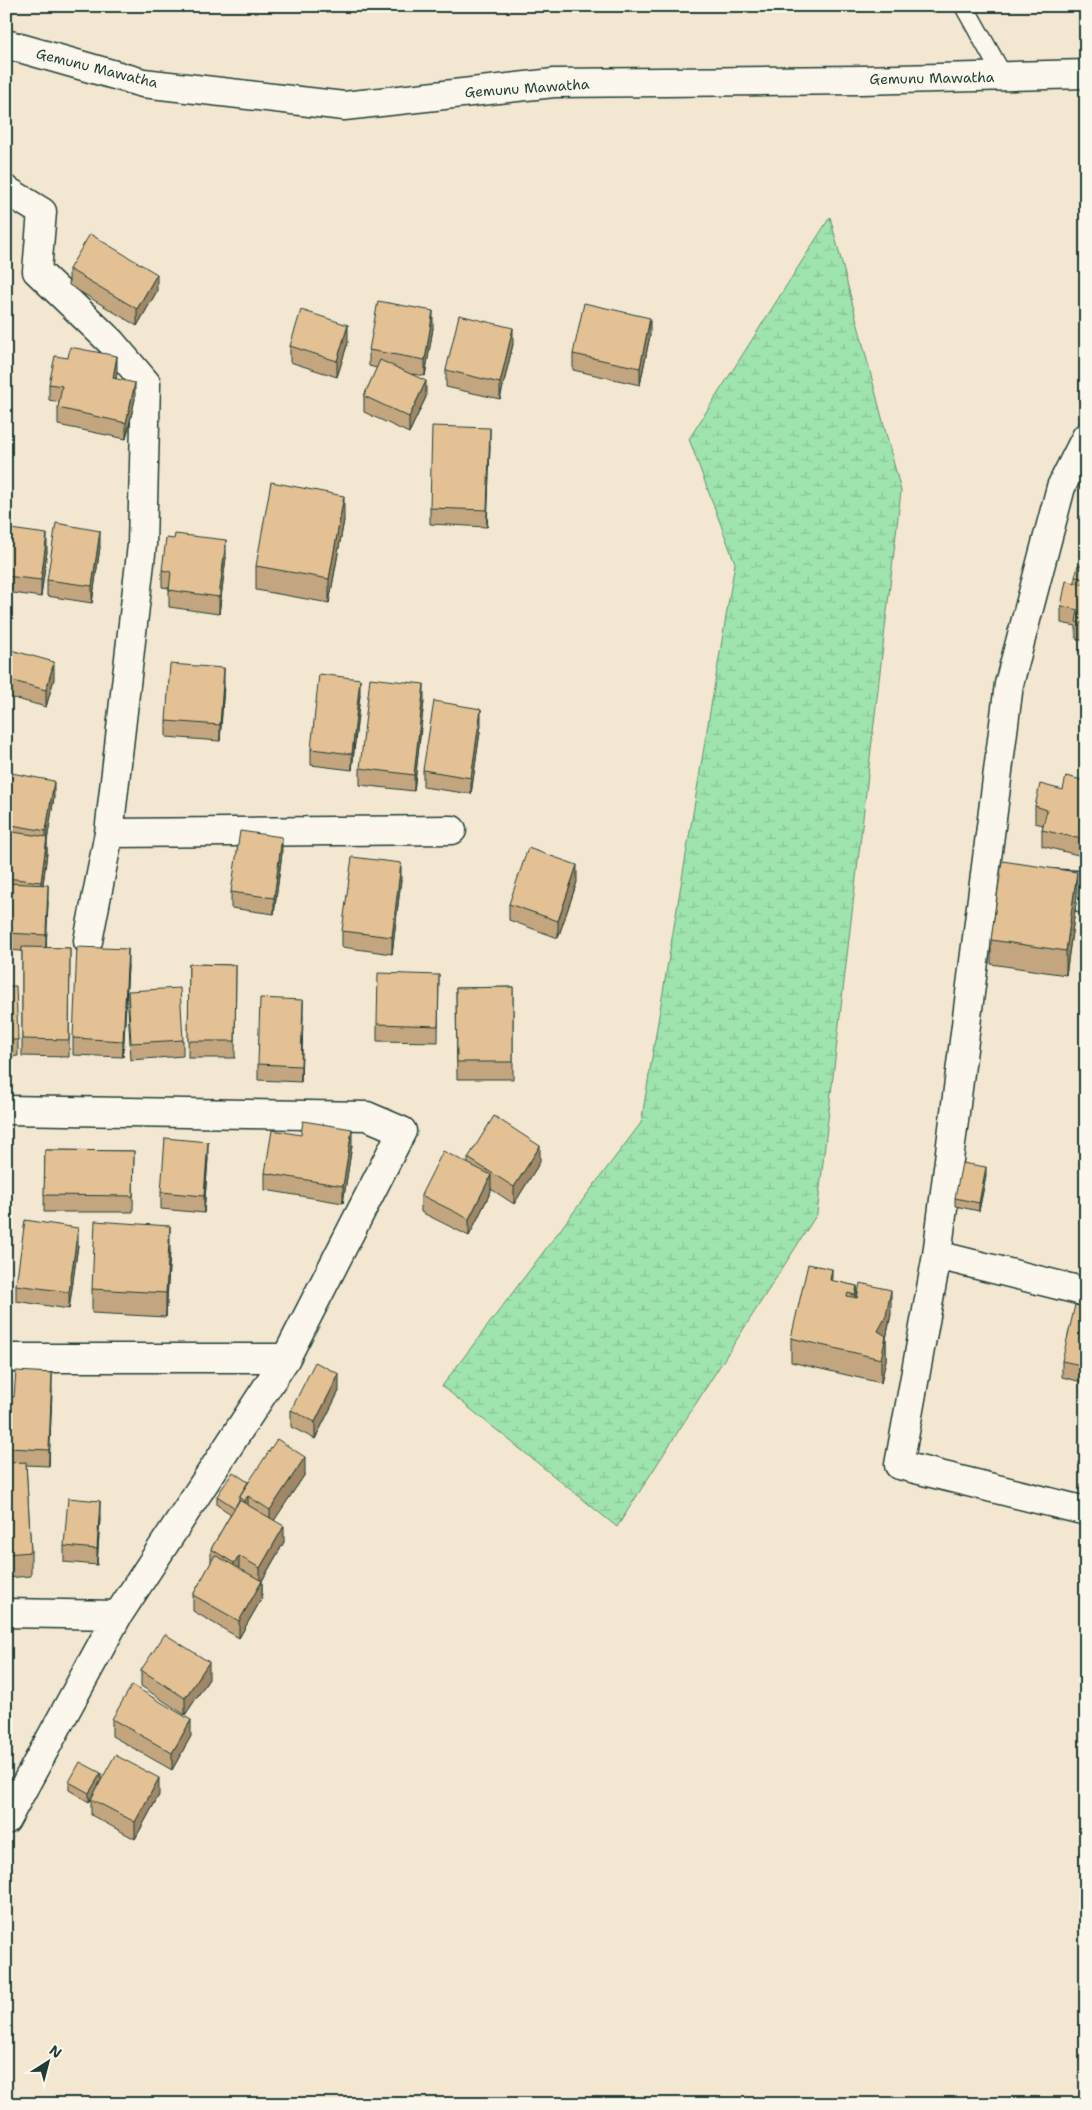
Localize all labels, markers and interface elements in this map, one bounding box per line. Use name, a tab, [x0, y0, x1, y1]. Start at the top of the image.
street label: Gemunu Mawatha	[34, 44, 160, 92]
street label: Gemunu Mawatha	[869, 68, 995, 88]
street label: Gemunu Mawatha	[464, 75, 590, 101]
north arrow	[22, 2038, 72, 2088]
text: N	[46, 2041, 65, 2062]

